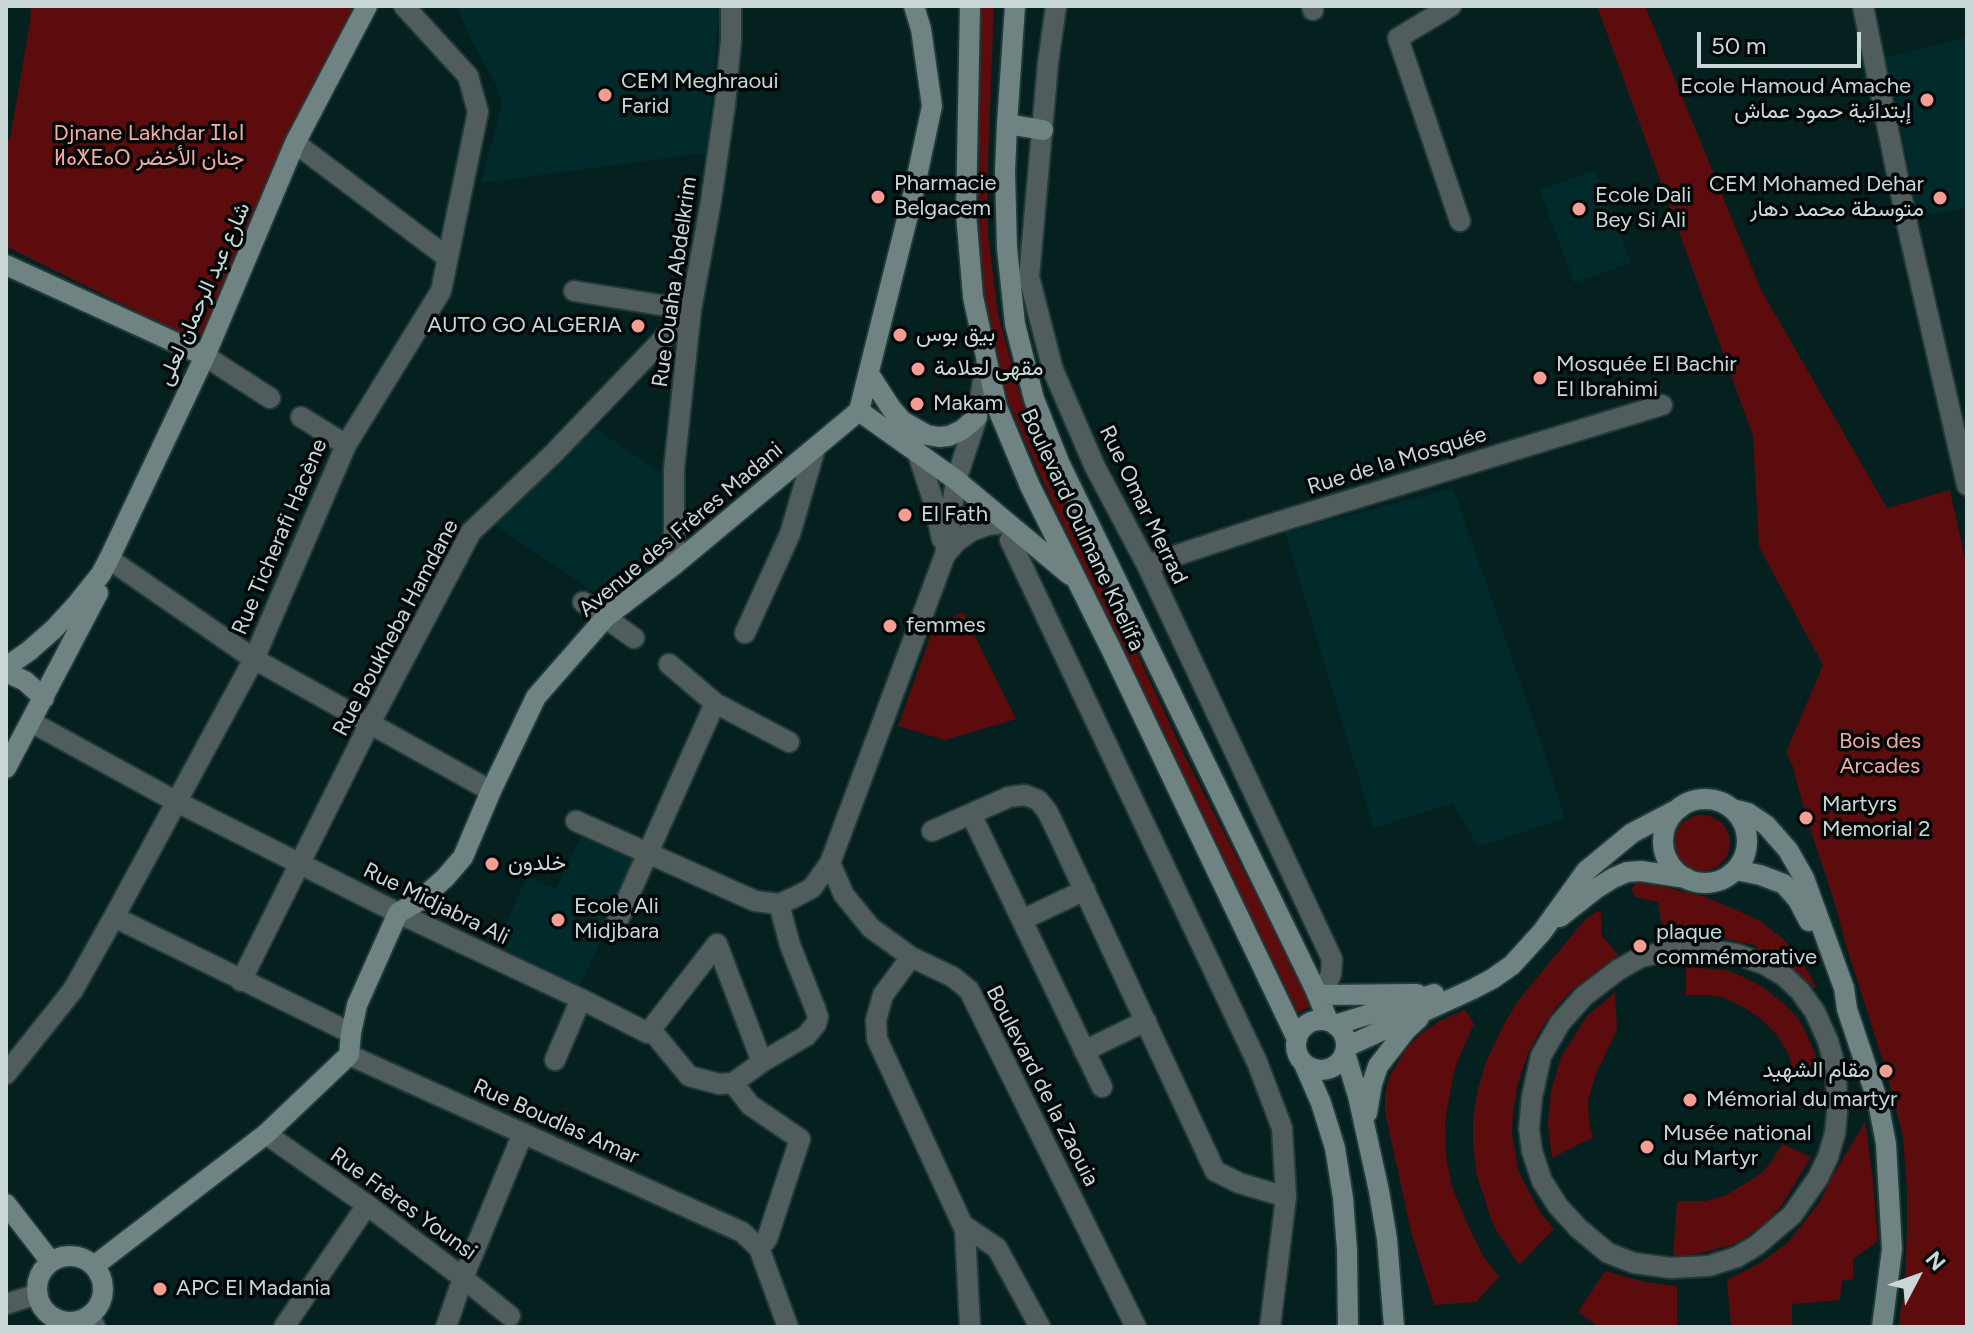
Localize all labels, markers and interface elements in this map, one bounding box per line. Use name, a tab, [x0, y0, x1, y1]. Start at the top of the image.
scale bar	[1701, 16, 1865, 66]
text: 50 m	[1711, 31, 1767, 60]
place label: CEM Meghraoui Farid	[621, 69, 779, 120]
place label: Ecole Hamoud Amache إبتدائية حمود عماش	[1680, 74, 1911, 126]
marker: CEM Meghraoui Farid	[596, 86, 614, 104]
marker: Ecole Hamoud Amache إبتدائية حمود عماش	[1918, 91, 1936, 109]
park label: Djnane Lakhdar ⵊⵏⴰⵏ ⵍⴰⵅⴹⴰⵔ جنان الأخضر	[53, 121, 245, 172]
place label: Pharmacie Belgacem	[894, 171, 997, 222]
place label: CEM Mohamed Dehar متوسطة محمد دهار	[1709, 172, 1924, 224]
street label: Rue Ouaha Abdelkrim	[647, 175, 703, 389]
place label: Ecole Dali Bey Si Ali	[1595, 183, 1691, 234]
marker: Pharmacie Belgacem	[869, 188, 887, 206]
marker: CEM Mohamed Dehar متوسطة محمد دهار	[1931, 189, 1949, 207]
street label: شارع عبد الرحمان لعلى	[152, 198, 256, 390]
marker: Ecole Dali Bey Si Ali	[1570, 200, 1588, 218]
place label: AUTO GO ALGERIA	[427, 313, 622, 339]
marker: AUTO GO ALGERIA	[629, 317, 647, 335]
place label: بيق بوس	[916, 322, 995, 348]
marker: بيق بوس	[891, 326, 909, 344]
place label: Mosquée El Bachir El Ibrahimi	[1556, 352, 1737, 404]
place label: مقهى لعلامة	[934, 356, 1044, 382]
marker: مقهى لعلامة	[909, 360, 927, 378]
marker: Mosquée El Bachir El Ibrahimi	[1531, 369, 1549, 387]
place label: Makam	[933, 391, 1003, 417]
marker: Makam	[908, 395, 926, 413]
street label: Boulevard Oulmane Khelifa	[1014, 405, 1150, 655]
street label: Rue Omar Merrad	[1093, 421, 1193, 589]
street label: Rue de la Mosquée	[1304, 421, 1490, 501]
street label: Rue Ticherafi Hacène	[227, 435, 333, 639]
street label: Avenue des Frères Madani	[574, 437, 788, 623]
place label: El Fath	[921, 502, 988, 528]
marker: El Fath	[896, 506, 914, 524]
street label: Rue Boukheba Hamdane	[328, 515, 464, 741]
place label: femmes	[906, 613, 986, 639]
marker: femmes	[881, 617, 899, 635]
park label: Bois des Arcades	[1839, 729, 1921, 780]
place label: Martyrs Memorial 2	[1822, 792, 1930, 844]
marker: Martyrs Memorial 2	[1797, 809, 1815, 827]
place label: خلدون	[508, 851, 566, 877]
marker: خلدون	[483, 855, 501, 873]
street label: Rue Midjabra Ali	[359, 857, 513, 951]
place label: Ecole Ali Midjbara	[574, 894, 659, 946]
marker: Ecole Ali Midjbara	[549, 911, 567, 929]
place label: plaque commémorative	[1656, 920, 1817, 972]
marker: plaque commémorative	[1631, 937, 1649, 955]
street label: Boulevard de la Zaouia	[980, 981, 1104, 1191]
place label: مقام الشهيد	[1762, 1058, 1870, 1084]
marker: مقام الشهيد	[1877, 1062, 1895, 1080]
street label: Rue Boudlas Amar	[469, 1074, 643, 1170]
place label: Mémorial du martyr	[1706, 1087, 1897, 1113]
marker: Mémorial du martyr	[1681, 1091, 1699, 1109]
place label: Musée national du Martyr	[1663, 1121, 1812, 1172]
marker: Musée national du Martyr	[1638, 1138, 1656, 1156]
street label: Rue Frères Younsi	[325, 1142, 481, 1266]
north arrow	[1877, 1237, 1957, 1317]
text: N	[1920, 1246, 1951, 1276]
place label: APC El Madania	[176, 1276, 331, 1302]
marker: APC El Madania	[151, 1280, 169, 1298]

